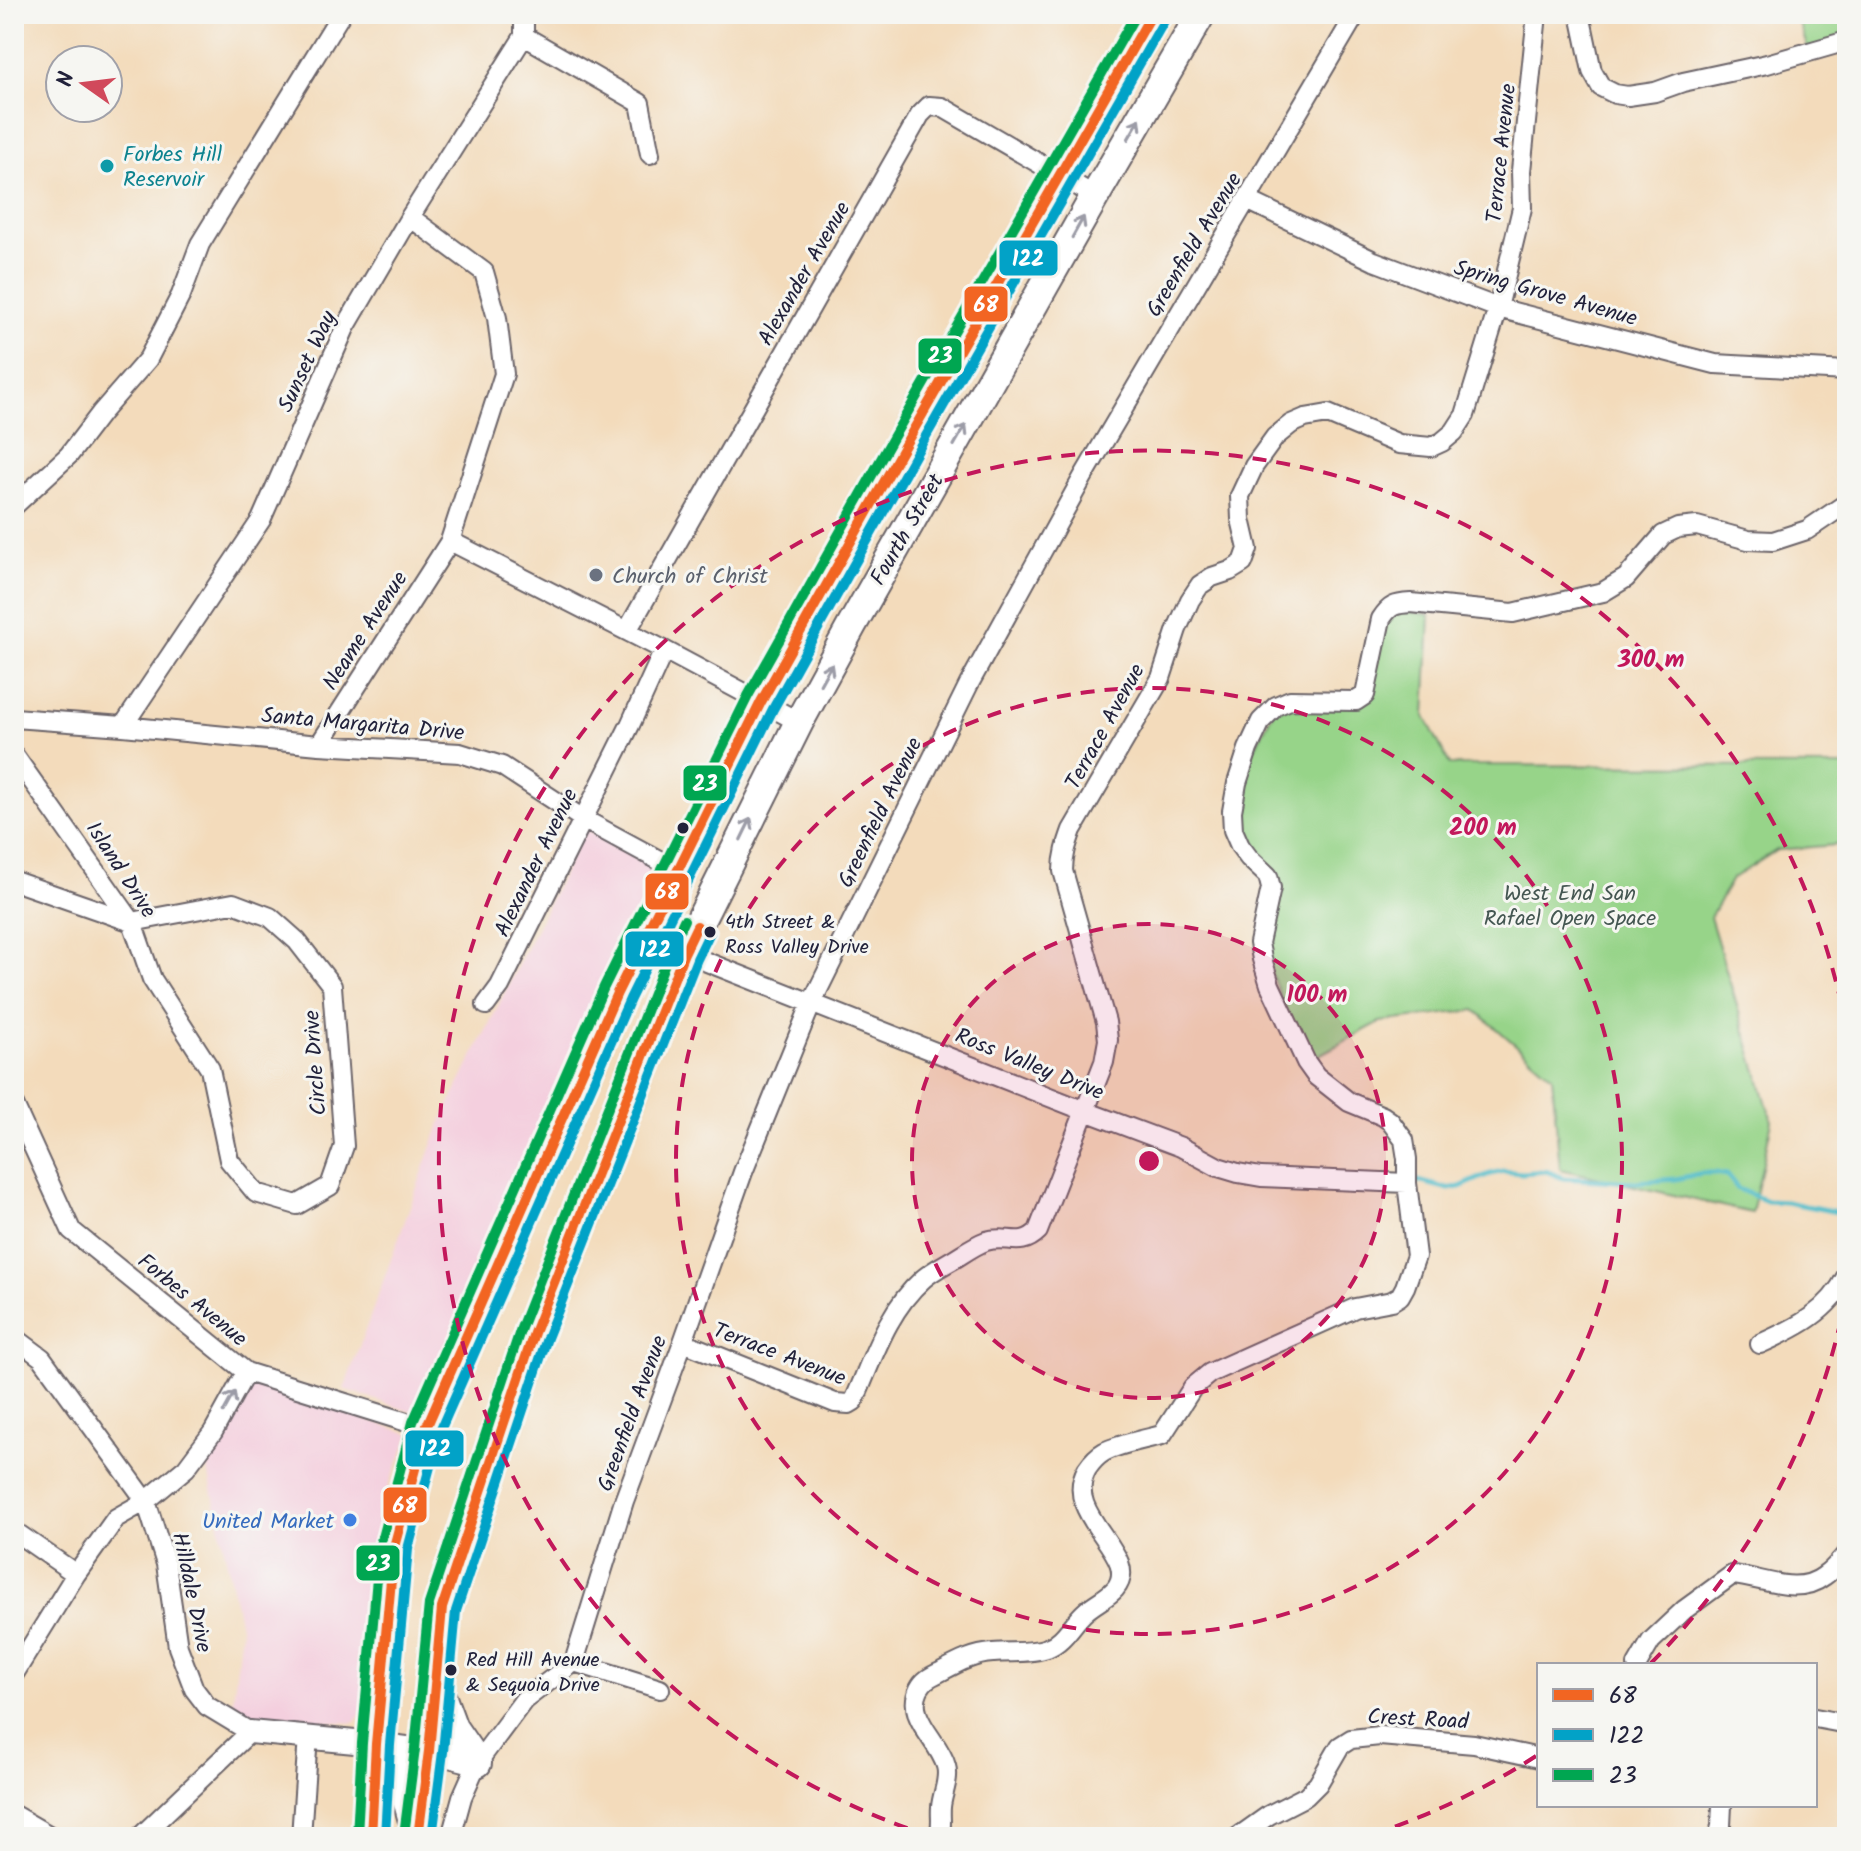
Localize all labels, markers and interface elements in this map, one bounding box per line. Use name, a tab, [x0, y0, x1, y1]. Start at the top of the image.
north arrow	[44, 44, 124, 124]
text: N	[48, 69, 86, 91]
street label: Terrace Avenue	[1478, 82, 1527, 225]
one-way arrow	[1126, 118, 1142, 141]
place label: Forbes Hill Reservoir	[123, 138, 223, 198]
marker: Forbes Hill Reservoir	[98, 157, 116, 175]
street label: Greenfield Avenue	[1138, 166, 1252, 324]
street label: Alexander Avenue	[750, 195, 861, 353]
one-way arrow	[1070, 216, 1086, 239]
line badge: 122	[998, 239, 1059, 277]
text: 122	[1012, 243, 1044, 278]
street label: Spring Grove Avenue	[1450, 252, 1641, 337]
line badge: 68	[963, 285, 1009, 323]
text: 68	[974, 289, 999, 324]
street label: Sunset Way	[269, 305, 347, 419]
line badge: 23	[917, 337, 963, 375]
text: 23	[928, 340, 952, 375]
one-way arrow	[952, 424, 968, 447]
street label: Fourth Street	[862, 467, 955, 593]
place label: Church of Christ	[612, 560, 768, 595]
street label: Neame Avenue	[314, 565, 418, 698]
marker: Church of Christ	[587, 566, 605, 584]
text: 300 m	[1617, 641, 1684, 680]
street label: Terrace Avenue	[1057, 657, 1155, 797]
one-way arrow	[818, 662, 834, 686]
street label: Santa Margarita Drive	[260, 699, 466, 752]
street label: Greenfield Avenue	[830, 732, 933, 894]
line badge: 23	[682, 764, 728, 802]
text: 23	[693, 768, 717, 803]
street label: Alexander Avenue	[486, 783, 588, 944]
text: 200 m	[1449, 809, 1517, 848]
street label: Island Drive	[75, 815, 164, 926]
one-way arrow	[738, 818, 754, 842]
unlabelled marker	[675, 820, 691, 836]
line badge: 68	[644, 872, 690, 911]
text: 68	[655, 876, 680, 911]
park label: West End San Rafael Open Space	[1484, 877, 1656, 937]
place label: 4th Street & Ross Valley Drive	[725, 907, 869, 964]
marker: 4th Street & Ross Valley Drive	[702, 924, 718, 940]
line badge: 122	[624, 930, 685, 968]
text: 122	[639, 934, 671, 969]
text: 100 m	[1287, 976, 1347, 1015]
street label: Circle Drive	[295, 1009, 338, 1117]
street label: Ross Valley Drive	[949, 1019, 1109, 1111]
centre of rings	[1135, 1147, 1163, 1175]
street label: Forbes Avenue	[129, 1245, 254, 1357]
street label: Terrace Avenue	[708, 1314, 851, 1397]
street label: Greenfield Avenue	[589, 1331, 678, 1497]
one-way arrow	[221, 1391, 237, 1414]
line badge: 122	[404, 1429, 465, 1468]
text: 122	[419, 1433, 451, 1468]
line badge: 68	[382, 1486, 428, 1524]
text: 68	[393, 1490, 418, 1525]
place label: United Market	[202, 1505, 334, 1540]
marker: United Market	[341, 1511, 359, 1529]
street label: Hilldale Drive	[161, 1529, 220, 1656]
line badge: 23	[355, 1544, 401, 1582]
text: 23	[366, 1548, 390, 1583]
place label: Red Hill Avenue & Sequoia Drive	[466, 1645, 600, 1702]
marker: Red Hill Avenue & Sequoia Drive	[443, 1662, 459, 1678]
legend	[1537, 1663, 1817, 1807]
text: 68	[1609, 1677, 1637, 1716]
street label: Crest Road	[1366, 1700, 1470, 1741]
text: 122	[1609, 1717, 1644, 1756]
text: 23	[1609, 1757, 1637, 1796]

